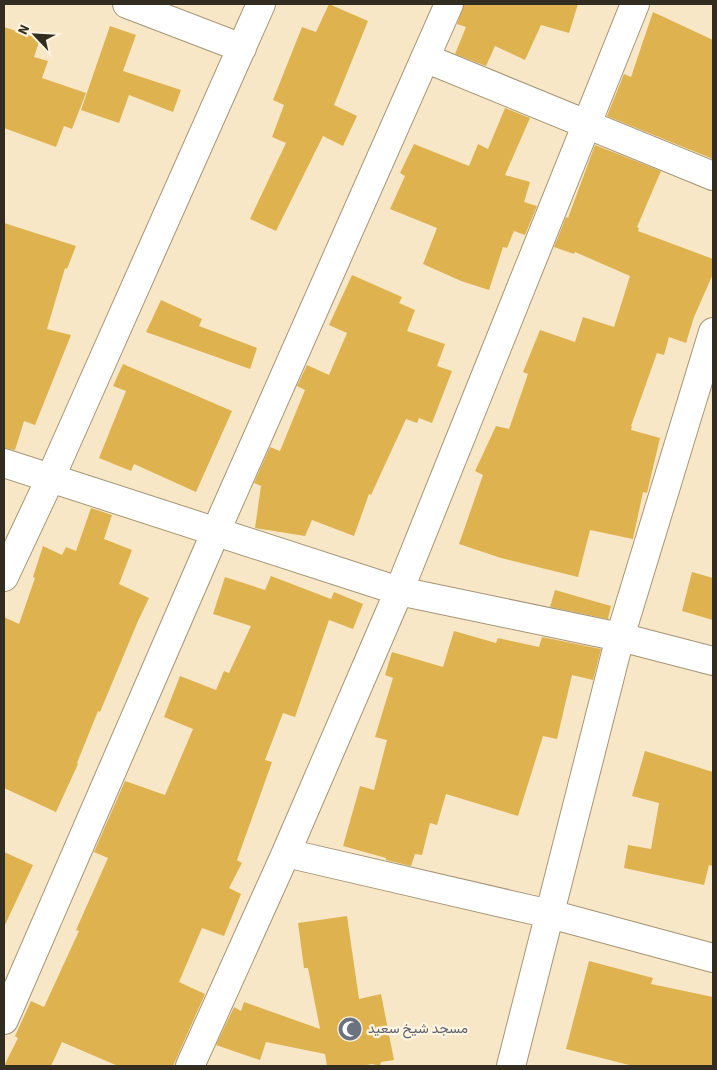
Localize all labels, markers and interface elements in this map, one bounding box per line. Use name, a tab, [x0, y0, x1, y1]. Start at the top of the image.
north arrow	[10, 10, 60, 60]
text: N	[13, 21, 35, 38]
mosque icon: مسجد شيخ سعيد	[337, 1016, 363, 1042]
place label: مسجد شيخ سعيد	[368, 1019, 468, 1039]

